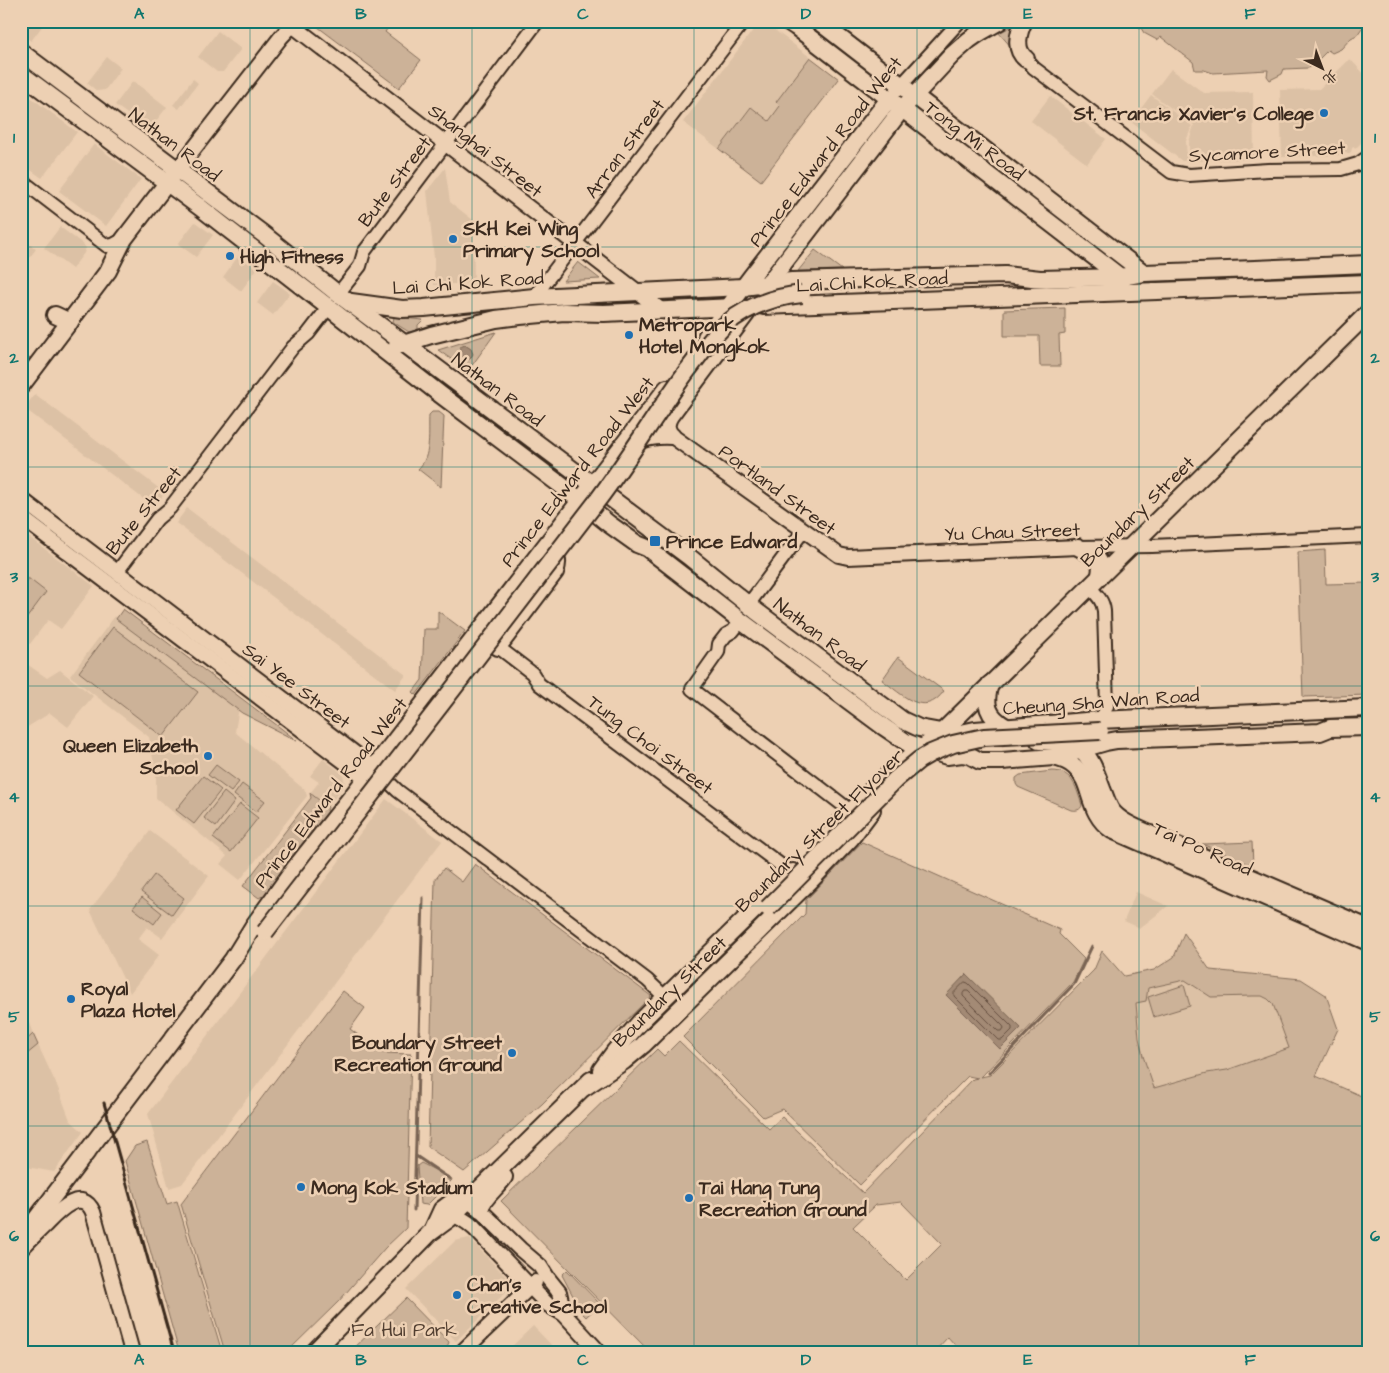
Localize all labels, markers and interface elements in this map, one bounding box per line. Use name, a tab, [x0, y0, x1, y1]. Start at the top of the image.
text: A	[134, 3, 145, 25]
text: B	[355, 3, 367, 25]
text: C	[577, 3, 589, 25]
text: D	[801, 3, 812, 25]
text: E	[1023, 3, 1033, 25]
text: F	[1244, 3, 1256, 25]
north arrow	[1296, 42, 1346, 92]
street label: Prince Edward Road West	[743, 51, 909, 253]
text: 北	[1318, 65, 1342, 89]
street label: Arran Street	[579, 93, 672, 204]
street label: Tong Mi Road	[918, 95, 1030, 189]
street label: Shanghai Street	[421, 98, 548, 206]
place label: St. Francis Xavier's College	[1073, 101, 1315, 129]
street label: Nathan Road	[122, 102, 226, 189]
marker: St. Francis Xavier's College	[1318, 107, 1330, 119]
text: 1	[13, 127, 16, 149]
text: 1	[1374, 127, 1377, 149]
street label: Bute Street	[352, 131, 438, 233]
street label: Sycamore Street	[1188, 135, 1346, 171]
place label: SKH Kei Wing Primary School	[462, 216, 599, 266]
marker: SKH Kei Wing Primary School	[447, 233, 459, 245]
place label: High Fitness	[240, 244, 344, 272]
marker: High Fitness	[224, 250, 236, 262]
street label: Lai Chi Kok Road	[391, 265, 545, 302]
street label: Lai Chi Kok Road	[796, 265, 949, 300]
place label: Metropark Hotel Mongkok	[639, 312, 770, 362]
marker: Metropark Hotel Mongkok	[623, 329, 635, 341]
text: 2	[8, 347, 19, 369]
street label: Nathan Road	[445, 347, 549, 434]
text: 2	[1369, 347, 1380, 369]
street label: Prince Edward Road West	[495, 371, 661, 573]
street label: Portland Street	[713, 438, 842, 542]
street label: Boundary Street	[1075, 450, 1202, 575]
street label: Bute Street	[100, 460, 189, 561]
street label: Yu Chau Street	[944, 517, 1081, 548]
place label: Prince Edward	[666, 529, 797, 556]
marker: Prince Edward	[648, 534, 662, 548]
text: 3	[9, 566, 19, 588]
text: 3	[1370, 566, 1380, 588]
street label: Nathan Road	[767, 592, 871, 679]
street label: Sai Yee Street	[236, 637, 356, 736]
street label: Cheung Sha Wan Road	[1002, 682, 1201, 724]
street label: Tung Choi Street	[581, 689, 719, 802]
street label: Prince Edward Road West	[248, 692, 414, 894]
place label: Queen Elizabeth School	[63, 733, 199, 782]
street label: Boundary Street Flyover	[730, 743, 912, 920]
marker: Queen Elizabeth School	[202, 750, 214, 762]
text: 4	[9, 786, 20, 808]
text: 4	[1370, 786, 1381, 808]
street label: Tai Po Road	[1148, 815, 1257, 883]
street label: Boundary Street	[607, 930, 734, 1055]
place label: Royal Plaza Hotel	[81, 976, 176, 1025]
marker: Royal Plaza Hotel	[65, 993, 77, 1005]
text: 5	[8, 1006, 20, 1028]
text: 5	[1369, 1006, 1381, 1028]
place label: Boundary Street Recreation Ground	[334, 1030, 502, 1079]
marker: Boundary Street Recreation Ground	[506, 1047, 518, 1059]
place label: Mong Kok Stadium	[311, 1175, 474, 1203]
place label: Tai Hang Tung Recreation Ground	[698, 1175, 867, 1224]
marker: Mong Kok Stadium	[295, 1181, 307, 1193]
marker: Tai Hang Tung Recreation Ground	[683, 1192, 695, 1204]
text: 6	[9, 1225, 19, 1247]
text: 6	[1370, 1225, 1380, 1247]
place label: Chan's Creative School	[467, 1272, 607, 1321]
marker: Chan's Creative School	[451, 1289, 463, 1301]
park label: Fa Hui Park	[351, 1317, 457, 1344]
text: A	[134, 1349, 145, 1371]
text: B	[355, 1349, 367, 1371]
text: C	[577, 1349, 589, 1371]
text: D	[801, 1349, 812, 1371]
text: E	[1023, 1349, 1033, 1371]
text: F	[1244, 1349, 1256, 1371]

